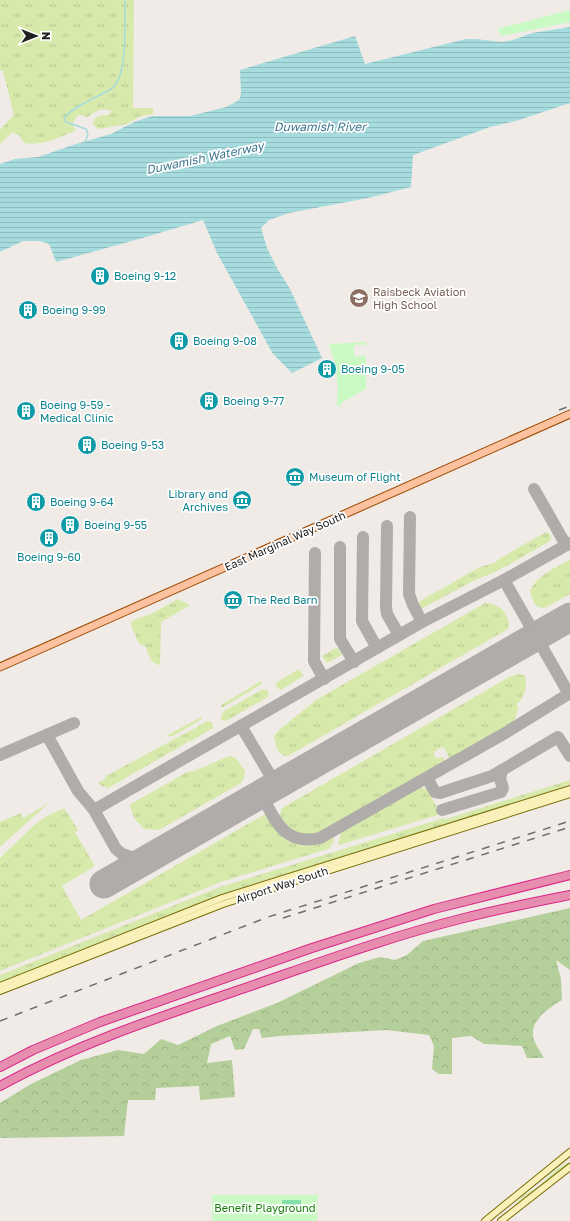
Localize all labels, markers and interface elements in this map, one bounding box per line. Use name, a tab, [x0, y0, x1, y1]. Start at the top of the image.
north arrow	[16, 16, 56, 56]
text: N	[40, 32, 53, 40]
water label: Duwamish River	[274, 119, 368, 134]
water label: Duwamish Waterway	[145, 137, 267, 177]
building icon: Boeing 9-12	[89, 265, 111, 287]
place label: Boeing 9-12	[114, 269, 176, 282]
place label: Raisbeck Aviation High School	[373, 285, 466, 311]
school or university icon: Raisbeck Aviation High School	[348, 287, 370, 309]
building icon: Boeing 9-99	[17, 299, 39, 321]
place label: Boeing 9-99	[42, 303, 106, 316]
building icon: Boeing 9-08	[168, 330, 190, 352]
place label: Boeing 9-08	[193, 334, 257, 347]
building icon: Boeing 9-05	[316, 358, 338, 380]
place label: Boeing 9-05	[341, 362, 405, 375]
building icon: Boeing 9-77	[198, 390, 220, 412]
place label: Boeing 9-77	[223, 394, 285, 407]
place label: Boeing 9-59 - Medical Clinic	[40, 398, 114, 424]
building icon: Boeing 9-59 - Medical Clinic	[15, 400, 37, 422]
building icon: Boeing 9-53	[76, 434, 98, 456]
place label: Boeing 9-53	[101, 438, 164, 451]
museum icon: Museum of Flight	[284, 466, 306, 488]
place label: Museum of Flight	[309, 470, 401, 483]
place label: Library and Archives	[168, 487, 228, 513]
museum icon: Library and Archives	[231, 489, 253, 511]
building icon: Boeing 9-64	[25, 491, 47, 513]
place label: Boeing 9-64	[50, 495, 114, 508]
street label: East Marginal Way South	[222, 508, 347, 573]
building icon: Boeing 9-55	[59, 514, 81, 536]
place label: Boeing 9-55	[84, 518, 147, 531]
building icon: Boeing 9-60	[38, 527, 60, 549]
place label: Boeing 9-60	[17, 550, 81, 563]
museum icon: The Red Barn	[222, 589, 244, 611]
place label: The Red Barn	[247, 593, 318, 606]
street label: Airport Way South	[234, 863, 330, 906]
park label: Benefit Playground	[214, 1201, 316, 1214]

